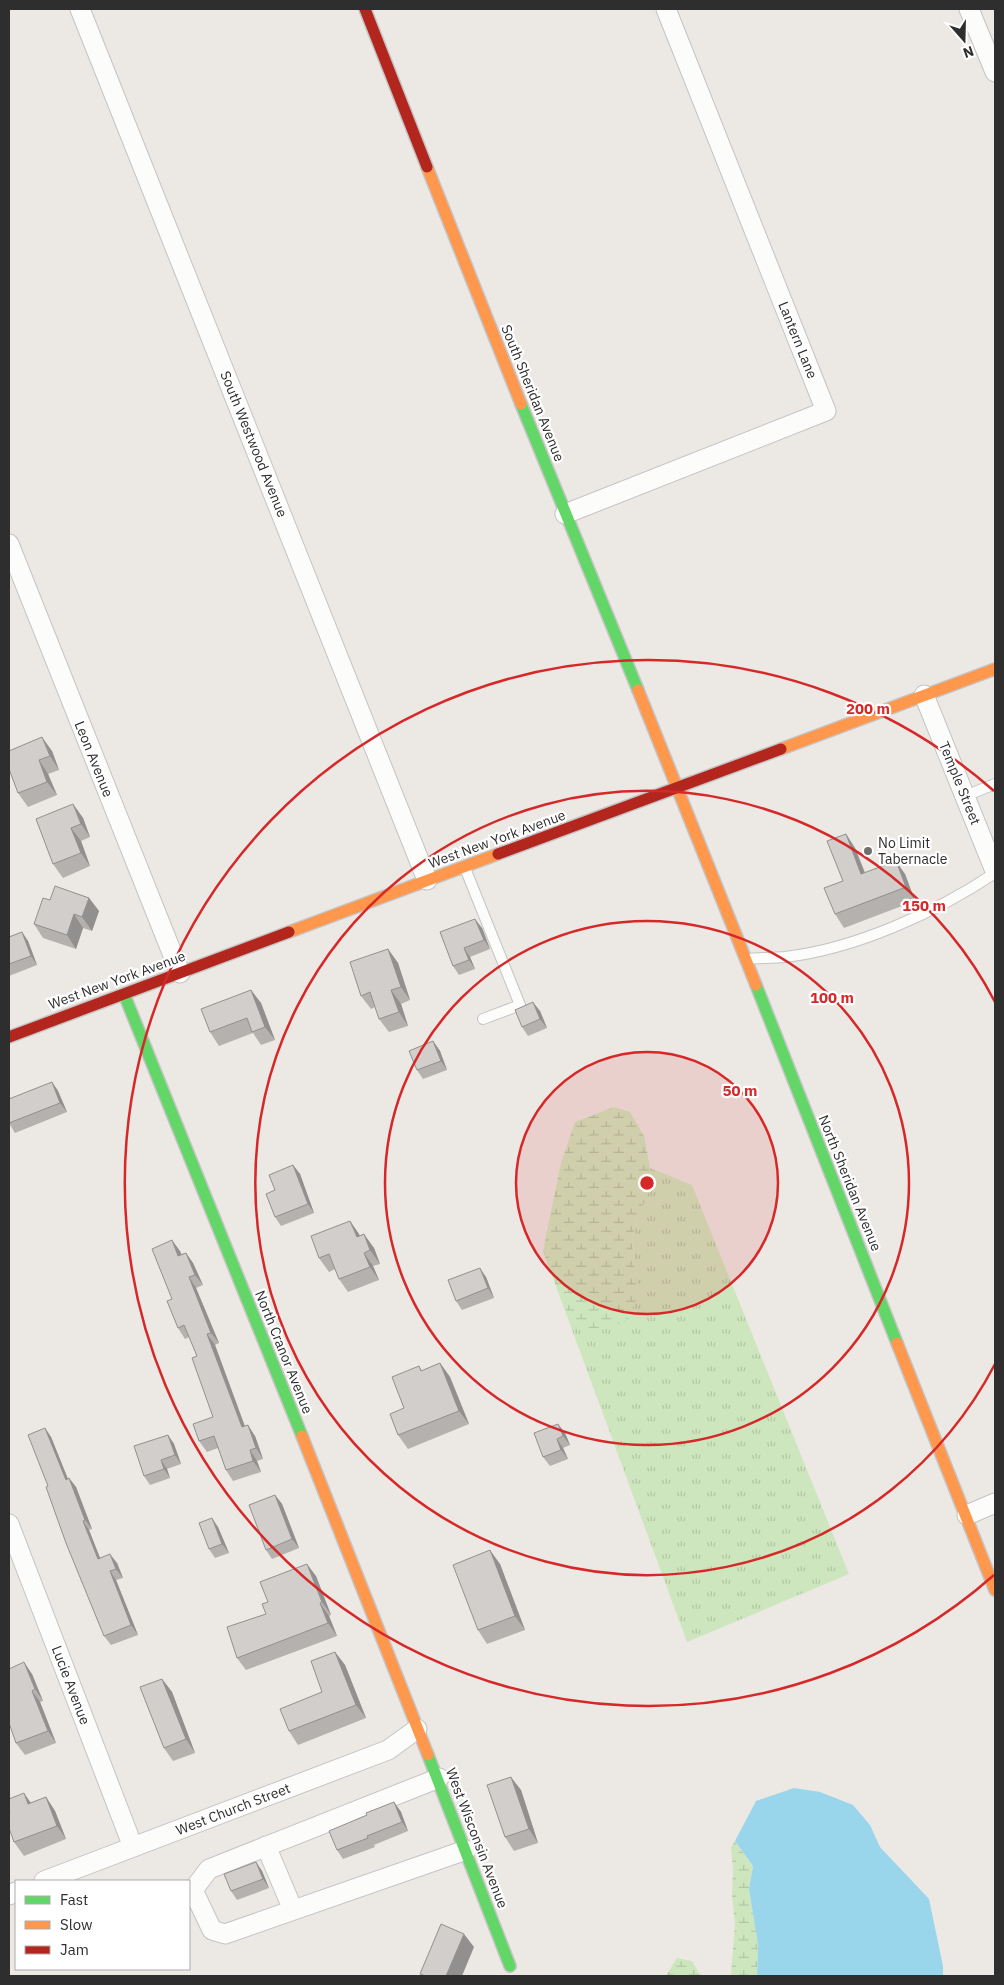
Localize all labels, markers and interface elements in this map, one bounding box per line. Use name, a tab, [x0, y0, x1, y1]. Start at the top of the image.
north arrow	[939, 15, 989, 65]
text: N	[961, 42, 976, 62]
street label: Lantern Lane	[774, 299, 822, 381]
street label: South Sheridan Avenue	[497, 322, 569, 464]
street label: South Westwood Avenue	[216, 368, 292, 520]
text: 200 m	[846, 699, 890, 718]
street label: Leon Avenue	[71, 718, 118, 800]
street label: Temple Street	[935, 739, 985, 827]
street label: West New York Avenue	[426, 806, 568, 872]
place label: No Limit Tabernacle	[878, 834, 948, 868]
marker: No Limit Tabernacle	[862, 845, 874, 857]
text: 150 m	[902, 896, 946, 915]
street label: West New York Avenue	[46, 947, 188, 1013]
text: 100 m	[810, 988, 854, 1007]
text: 50 m	[723, 1081, 757, 1100]
street label: North Sheridan Avenue	[814, 1112, 886, 1254]
centre of rings	[638, 1174, 656, 1192]
street label: North Cranor Avenue	[251, 1288, 317, 1417]
street label: Lucie Avenue	[48, 1643, 94, 1727]
street label: West Wisconsin Avenue	[442, 1765, 512, 1911]
street label: West Church Street	[173, 1779, 293, 1839]
legend	[15, 1880, 190, 1970]
text: Fast	[60, 1890, 88, 1909]
text: Slow	[60, 1915, 93, 1934]
text: Jam	[60, 1940, 89, 1959]

